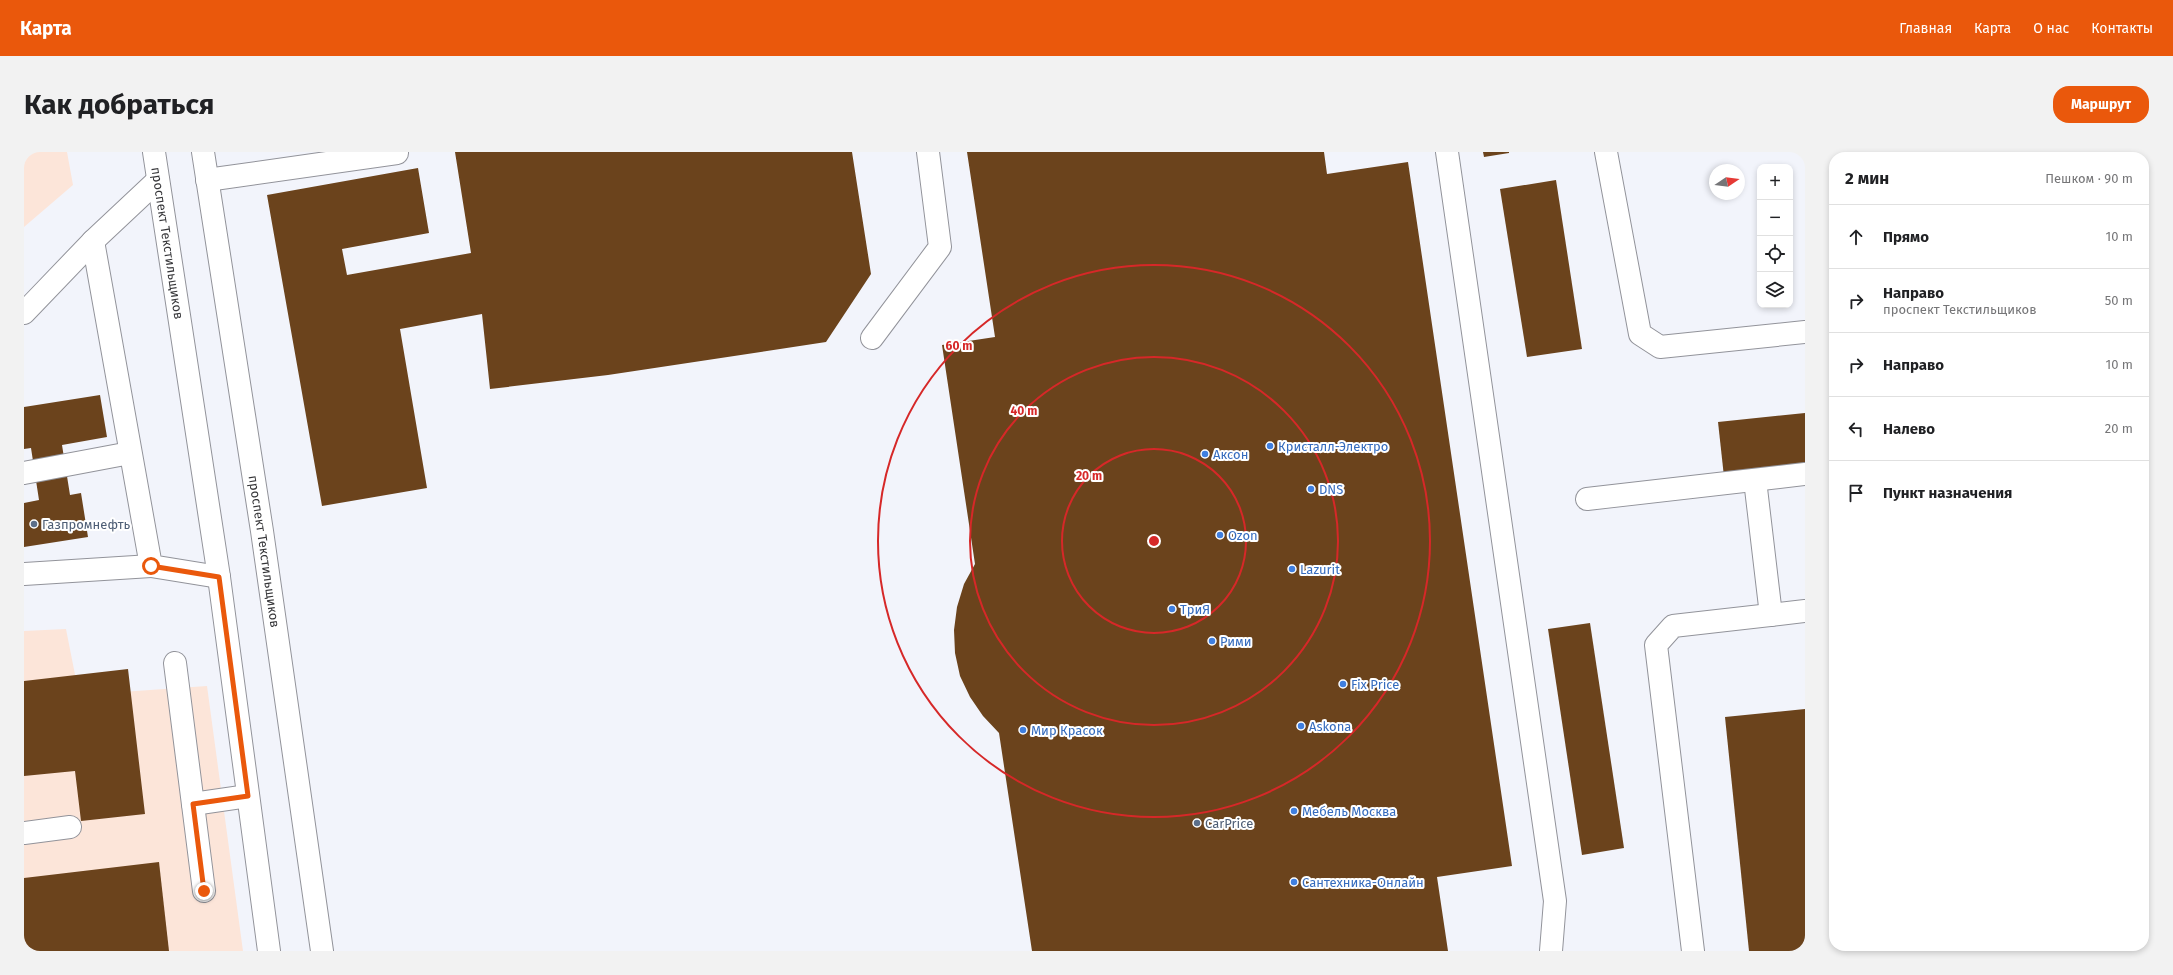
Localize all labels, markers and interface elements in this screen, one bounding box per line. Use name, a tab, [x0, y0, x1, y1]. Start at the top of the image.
text: Карта	[20, 17, 72, 40]
text: Главная	[1899, 20, 1952, 37]
text: Карта	[1974, 20, 2011, 37]
text: О нас	[2033, 20, 2069, 37]
text: Контакты	[2091, 20, 2153, 37]
button: Маршрут	[2053, 86, 2149, 123]
text: Как добраться	[24, 88, 214, 121]
north arrow	[1709, 164, 1745, 200]
map controls	[1757, 164, 1793, 308]
button: +	[1757, 164, 1793, 200]
street label: проспект Текстильщиков	[148, 166, 186, 320]
text: 2 мин	[1845, 168, 1889, 189]
text: Пешком · 90 m	[2045, 171, 2133, 186]
button: −	[1757, 200, 1793, 236]
icon: ahead	[1845, 226, 1867, 248]
text: Прямо	[1883, 228, 1929, 246]
text: 10 m	[2106, 229, 2133, 244]
button: locate	[1757, 236, 1793, 272]
button: layers	[1757, 272, 1793, 308]
text: Направо	[1883, 284, 1944, 302]
icon: right	[1845, 290, 1867, 312]
text: 50 m	[2105, 293, 2133, 308]
text: проспект Текстильщиков	[1883, 302, 2037, 317]
text: 60 m	[946, 339, 972, 353]
icon: right	[1845, 354, 1867, 376]
text: Направо	[1883, 356, 1944, 374]
text: 10 m	[2106, 357, 2133, 372]
text: 40 m	[1011, 404, 1037, 418]
icon: left	[1845, 418, 1867, 440]
text: Налево	[1883, 420, 1935, 438]
text: 20 m	[2105, 421, 2133, 436]
place label: Кристалл-Электро	[1278, 439, 1388, 454]
marker: Кристалл-Электро	[1265, 441, 1275, 451]
place label: Аксон	[1213, 447, 1248, 462]
marker: Аксон	[1200, 449, 1210, 459]
text: 20 m	[1076, 469, 1102, 483]
street label: проспект Текстильщиков	[245, 474, 283, 628]
place label: DNS	[1319, 482, 1343, 497]
icon: arrive	[1845, 482, 1867, 504]
marker: DNS	[1306, 484, 1316, 494]
text: Пункт назначения	[1883, 484, 2012, 502]
place label: Газпромнефть	[42, 517, 131, 532]
marker: Газпромнефть	[29, 519, 39, 529]
place label: Ozon	[1228, 528, 1258, 543]
marker: Ozon	[1215, 530, 1225, 540]
centre of rings	[1147, 534, 1161, 548]
route start	[142, 557, 160, 575]
place label: Lazurit	[1300, 562, 1340, 577]
marker: Lazurit	[1287, 564, 1297, 574]
place label: ТриЯ	[1180, 602, 1210, 617]
marker: ТриЯ	[1167, 604, 1177, 614]
place label: Рими	[1220, 634, 1252, 649]
marker: Рими	[1207, 636, 1217, 646]
place label: Fix Price	[1351, 677, 1399, 692]
marker: Fix Price	[1338, 679, 1348, 689]
place label: Askona	[1309, 719, 1351, 734]
marker: Askona	[1296, 721, 1306, 731]
place label: Мир Красок	[1031, 723, 1103, 738]
marker: Мир Красок	[1018, 725, 1028, 735]
place label: Мебель Москва	[1302, 804, 1396, 819]
marker: Мебель Москва	[1289, 806, 1299, 816]
place label: CarPrice	[1205, 816, 1253, 831]
marker: CarPrice	[1192, 818, 1202, 828]
place label: Сантехника-Онлайн	[1302, 875, 1424, 890]
marker: Сантехника-Онлайн	[1289, 877, 1299, 887]
route end	[195, 882, 213, 900]

